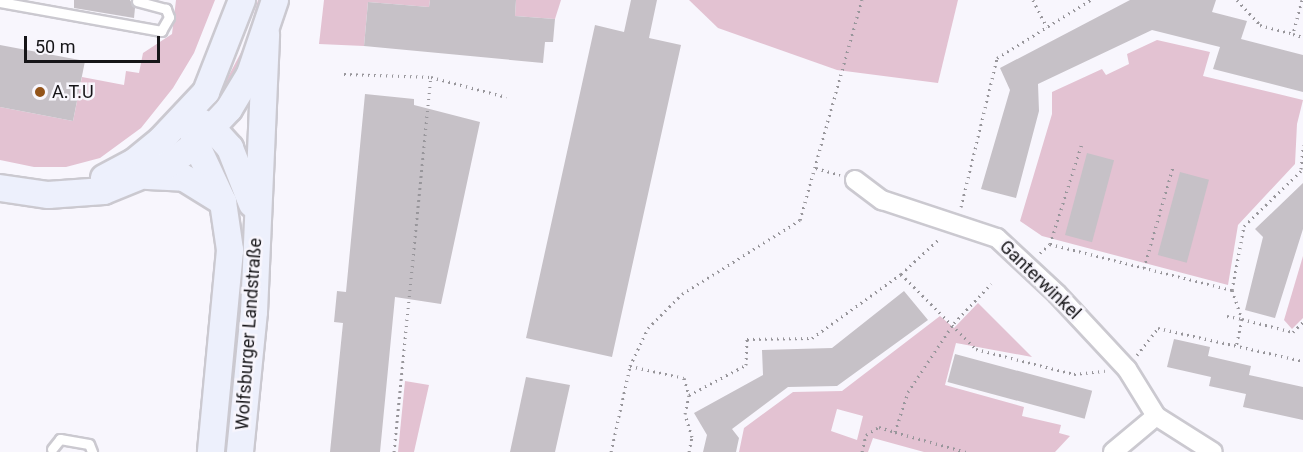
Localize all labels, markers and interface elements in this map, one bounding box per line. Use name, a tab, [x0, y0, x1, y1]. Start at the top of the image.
scale bar	[27, 24, 164, 62]
text: 50 m	[35, 36, 75, 57]
place label: A.T.U	[52, 81, 94, 103]
marker: A.T.U	[33, 85, 47, 99]
street label: Ganterwinkel	[995, 236, 1085, 324]
street label: Wolfsburger Landstraße	[232, 237, 266, 431]

